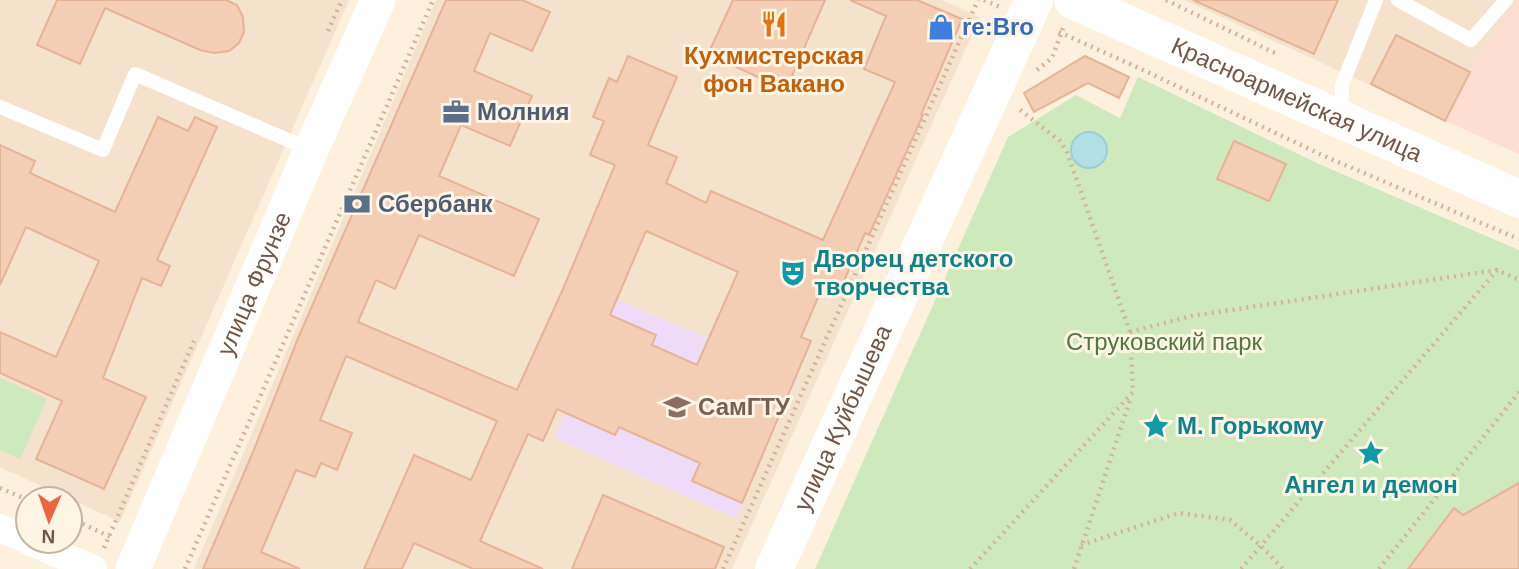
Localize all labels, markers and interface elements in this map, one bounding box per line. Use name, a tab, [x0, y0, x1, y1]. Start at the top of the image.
restaurant icon: Кухмистерская фон Вакано	[759, 9, 789, 39]
shop icon: re:Bro	[926, 12, 956, 42]
place label: re:Bro	[962, 13, 1034, 40]
street label: Красноармейская улица	[1168, 32, 1427, 167]
place label: Кухмистерская фон Вакано	[684, 42, 864, 97]
office icon: Молния	[441, 97, 471, 127]
place label: Молния	[477, 98, 570, 125]
bank icon: Сбербанк	[342, 189, 372, 219]
place label: Сбербанк	[378, 190, 494, 217]
street label: улица Фрунзе	[211, 208, 296, 359]
place label: Дворец детского творчества	[814, 245, 1013, 300]
theatre icon: Дворец детского творчества	[778, 258, 808, 288]
street label: улица Куйбышева	[788, 320, 897, 515]
park label: Струковский парк	[1066, 328, 1263, 355]
school or university icon: СамГТУ	[662, 392, 692, 422]
place label: СамГТУ	[698, 393, 791, 420]
place icon: М. Горькому	[1141, 411, 1171, 441]
place label: М. Горькому	[1177, 412, 1324, 439]
place icon: Ангел и демон	[1356, 438, 1386, 468]
place label: Ангел и демон	[1284, 471, 1458, 498]
north arrow	[14, 485, 84, 555]
text: N	[41, 526, 56, 547]

